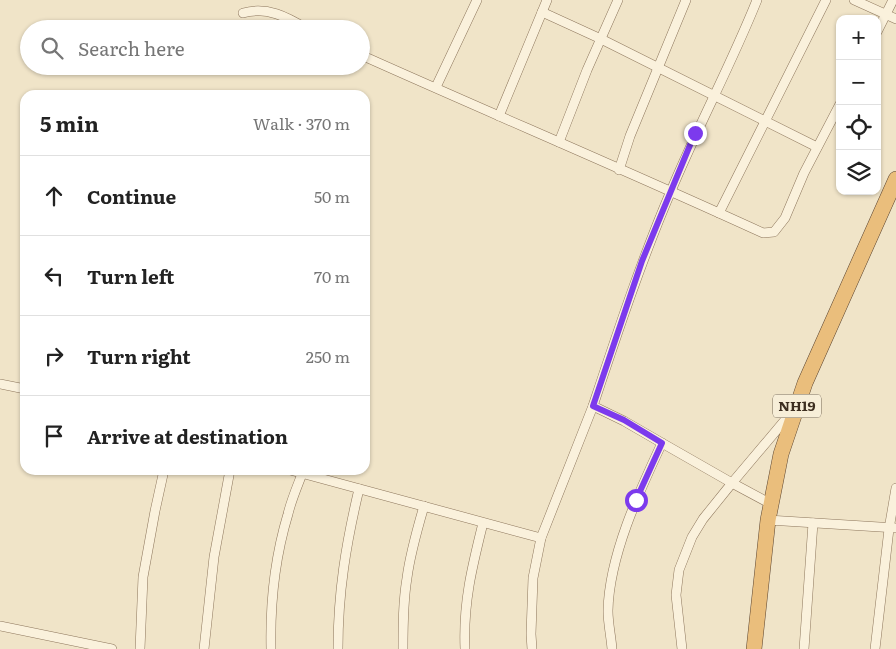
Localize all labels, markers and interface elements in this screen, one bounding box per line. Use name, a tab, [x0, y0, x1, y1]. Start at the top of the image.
map controls	[836, 15, 881, 195]
button: +	[836, 15, 881, 60]
search box	[20, 20, 370, 75]
icon: search	[38, 34, 66, 62]
text: Search here	[78, 34, 185, 62]
button: −	[836, 60, 881, 105]
button: locate	[836, 105, 881, 150]
text: 5 min	[40, 107, 99, 138]
text: Walk · 370 m	[253, 111, 350, 135]
route end	[684, 122, 707, 145]
button: layers	[836, 150, 881, 195]
icon: ahead	[40, 182, 68, 210]
text: Continue	[87, 182, 176, 210]
text: 50 m	[314, 184, 350, 208]
icon: left	[40, 262, 68, 290]
text: Turn left	[87, 262, 174, 290]
text: 70 m	[314, 264, 350, 288]
icon: right	[40, 342, 68, 370]
text: Turn right	[87, 342, 191, 370]
text: 250 m	[306, 344, 350, 368]
road number: NH19	[773, 394, 821, 418]
icon: arrive	[40, 422, 68, 450]
text: Arrive at destination	[87, 422, 288, 450]
route start	[625, 489, 648, 512]

